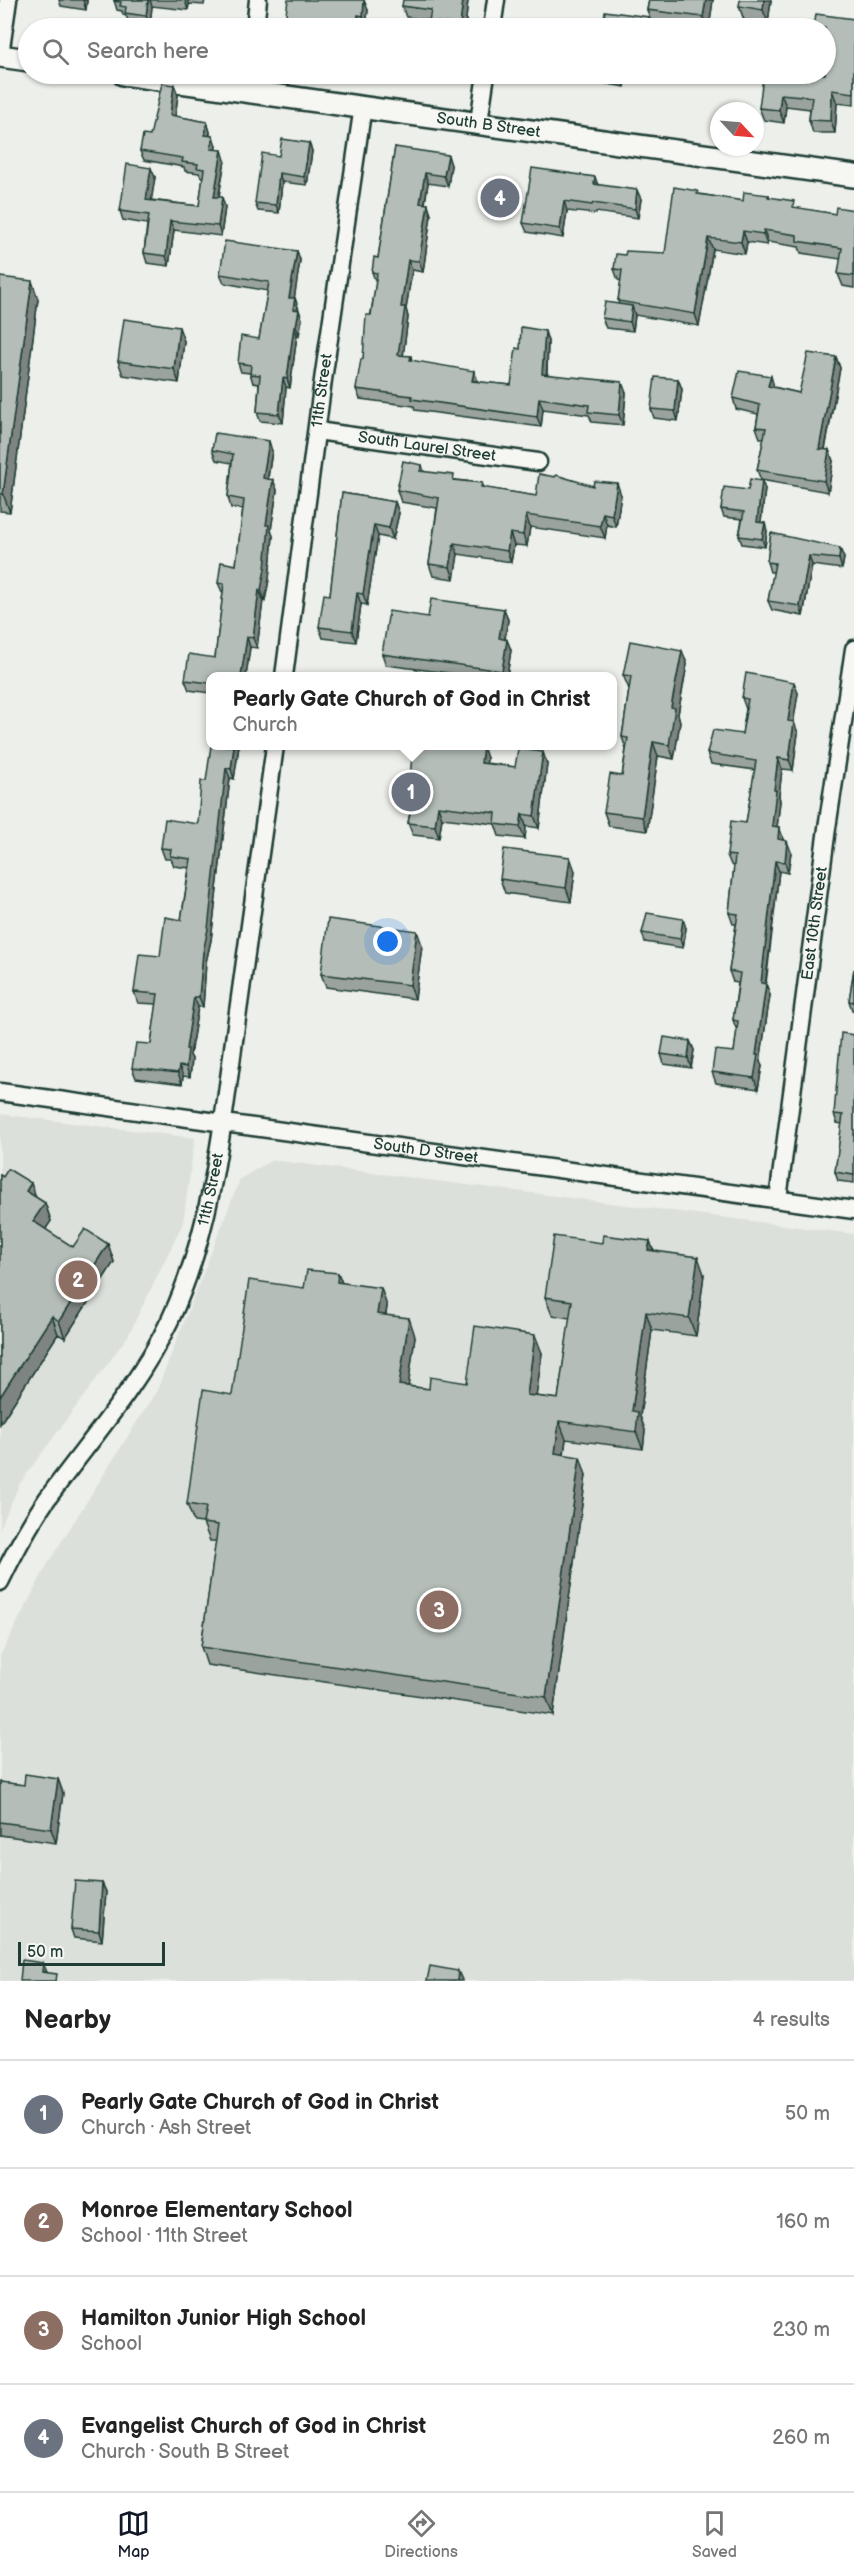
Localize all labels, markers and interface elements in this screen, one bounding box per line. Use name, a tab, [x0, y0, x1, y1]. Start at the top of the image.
search box	[18, 18, 836, 84]
icon: search	[39, 35, 72, 68]
text: Search here	[87, 38, 209, 65]
north arrow	[710, 102, 764, 156]
street label: South B Street	[435, 108, 542, 142]
pin: 4	[480, 176, 520, 220]
street label: 11th Street	[307, 352, 336, 428]
street label: South Laurel Street	[357, 427, 497, 465]
popup	[206, 672, 617, 750]
text: Pearly Gate Church of God in Christ	[233, 686, 590, 713]
text: Church	[233, 713, 297, 737]
pin: 1	[392, 770, 430, 814]
street label: East 10th Street	[798, 865, 831, 981]
your location	[373, 927, 402, 956]
street label: South D Street	[372, 1134, 479, 1167]
street label: 11th Street	[194, 1152, 227, 1228]
pin: 2	[58, 1258, 98, 1302]
pin: 3	[420, 1588, 458, 1632]
scale bar	[18, 1939, 165, 1966]
text: 50 m	[27, 1943, 63, 1962]
text: Nearby	[24, 2005, 111, 2036]
text: 4 results	[752, 2008, 830, 2032]
text: Pearly Gate Church of God in Christ	[81, 2089, 439, 2116]
text: 1	[39, 2102, 48, 2126]
text: 50 m	[785, 2102, 830, 2126]
text: Church · Ash Street	[81, 2116, 251, 2140]
text: Monroe Elementary School	[81, 2197, 353, 2224]
text: 2	[38, 2210, 49, 2234]
text: 160 m	[776, 2210, 830, 2234]
text: School · 11th Street	[81, 2224, 248, 2248]
text: Hamilton Junior High School	[81, 2305, 366, 2332]
text: 3	[38, 2318, 49, 2342]
text: 230 m	[773, 2318, 830, 2342]
text: School	[81, 2332, 142, 2356]
text: Evangelist Church of God in Christ	[81, 2413, 426, 2440]
text: 4	[38, 2426, 49, 2450]
text: 260 m	[772, 2426, 830, 2450]
text: Church · South B Street	[81, 2440, 289, 2464]
tab: Map	[117, 2507, 150, 2562]
tab: Directions	[384, 2507, 458, 2562]
tab: Saved	[692, 2507, 737, 2562]

